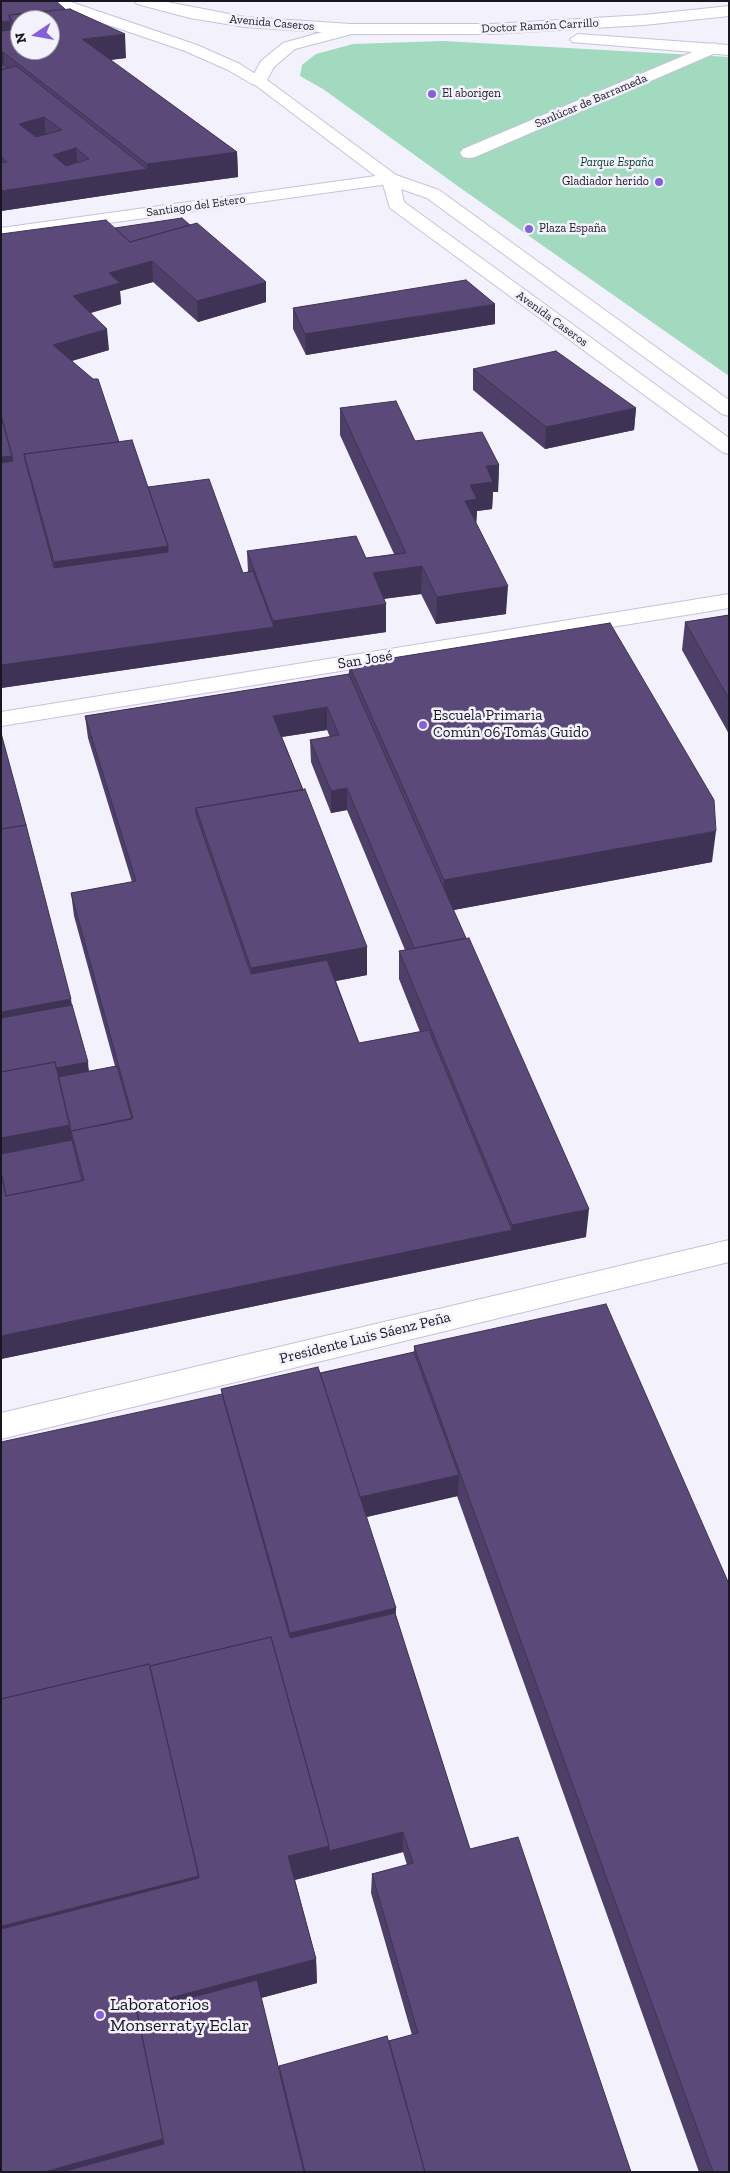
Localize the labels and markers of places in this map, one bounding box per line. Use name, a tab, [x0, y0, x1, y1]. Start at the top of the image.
place label: El aborigen	[442, 87, 501, 101]
marker: El aborigen	[426, 88, 438, 100]
place label: Gladiador herido	[562, 175, 649, 189]
marker: Gladiador herido	[653, 176, 665, 188]
place label: Plaza España	[539, 222, 606, 236]
marker: Plaza España	[523, 223, 535, 235]
place label: Escuela Primaria Común 06 Tomás Guido	[433, 707, 589, 742]
marker: Escuela Primaria Común 06 Tomás Guido	[417, 719, 429, 731]
place label: Laboratorios Monserrat y Eclar	[110, 1994, 249, 2036]
marker: Laboratorios Monserrat y Eclar	[94, 2009, 106, 2021]

